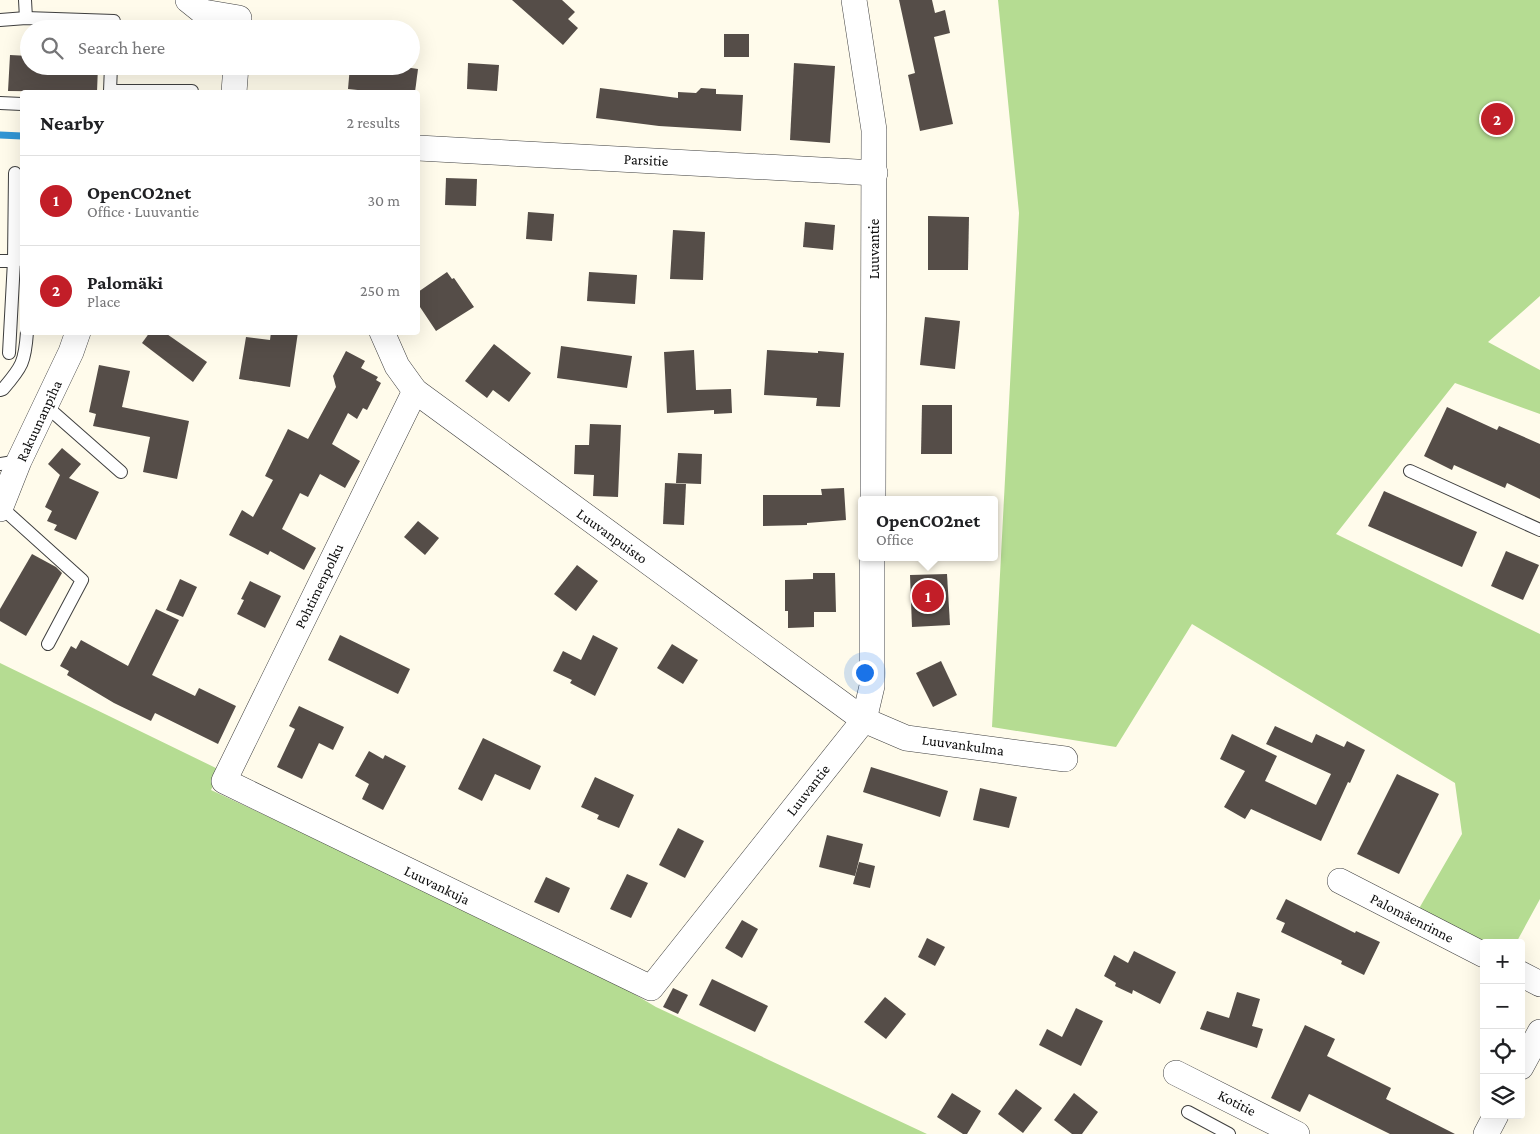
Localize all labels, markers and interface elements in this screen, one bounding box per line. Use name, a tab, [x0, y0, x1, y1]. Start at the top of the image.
search box	[20, 20, 420, 75]
icon: search	[38, 34, 66, 62]
text: Search here	[78, 37, 165, 58]
pin: 2	[1481, 100, 1513, 138]
text: Nearby	[40, 111, 104, 135]
text: 2 results	[347, 114, 400, 131]
street label: Parsitie	[623, 151, 669, 169]
text: OpenCO2net	[87, 182, 191, 203]
text: 1	[53, 192, 59, 209]
text: 30 m	[368, 192, 400, 209]
text: Office · Luuvantie	[87, 203, 199, 220]
street label: Luuvantie	[866, 218, 882, 279]
text: Palomäki	[87, 272, 163, 293]
text: 2	[52, 282, 60, 299]
text: 250 m	[360, 282, 400, 299]
text: Place	[87, 293, 120, 310]
street label: Rakuunanpiha	[13, 378, 66, 465]
popup	[858, 496, 998, 561]
street label: Luuvanpuisto	[573, 505, 650, 568]
text: OpenCO2net	[876, 510, 980, 531]
text: Office	[876, 531, 914, 548]
street label: Pohtimenpolku	[292, 541, 347, 632]
pin: 1	[912, 577, 944, 615]
your location	[852, 660, 878, 686]
street label: Luuvankulma	[921, 731, 1005, 759]
street label: Luuvantie	[783, 761, 833, 819]
street label: Luuvankuja	[401, 862, 472, 909]
street label: Palomäenrinne	[1368, 890, 1457, 946]
map controls	[1480, 939, 1525, 1119]
button: +	[1480, 939, 1525, 984]
button: −	[1480, 984, 1525, 1029]
button: locate	[1480, 1029, 1525, 1074]
button: layers	[1480, 1074, 1525, 1119]
street label: Kotitie	[1215, 1087, 1259, 1119]

